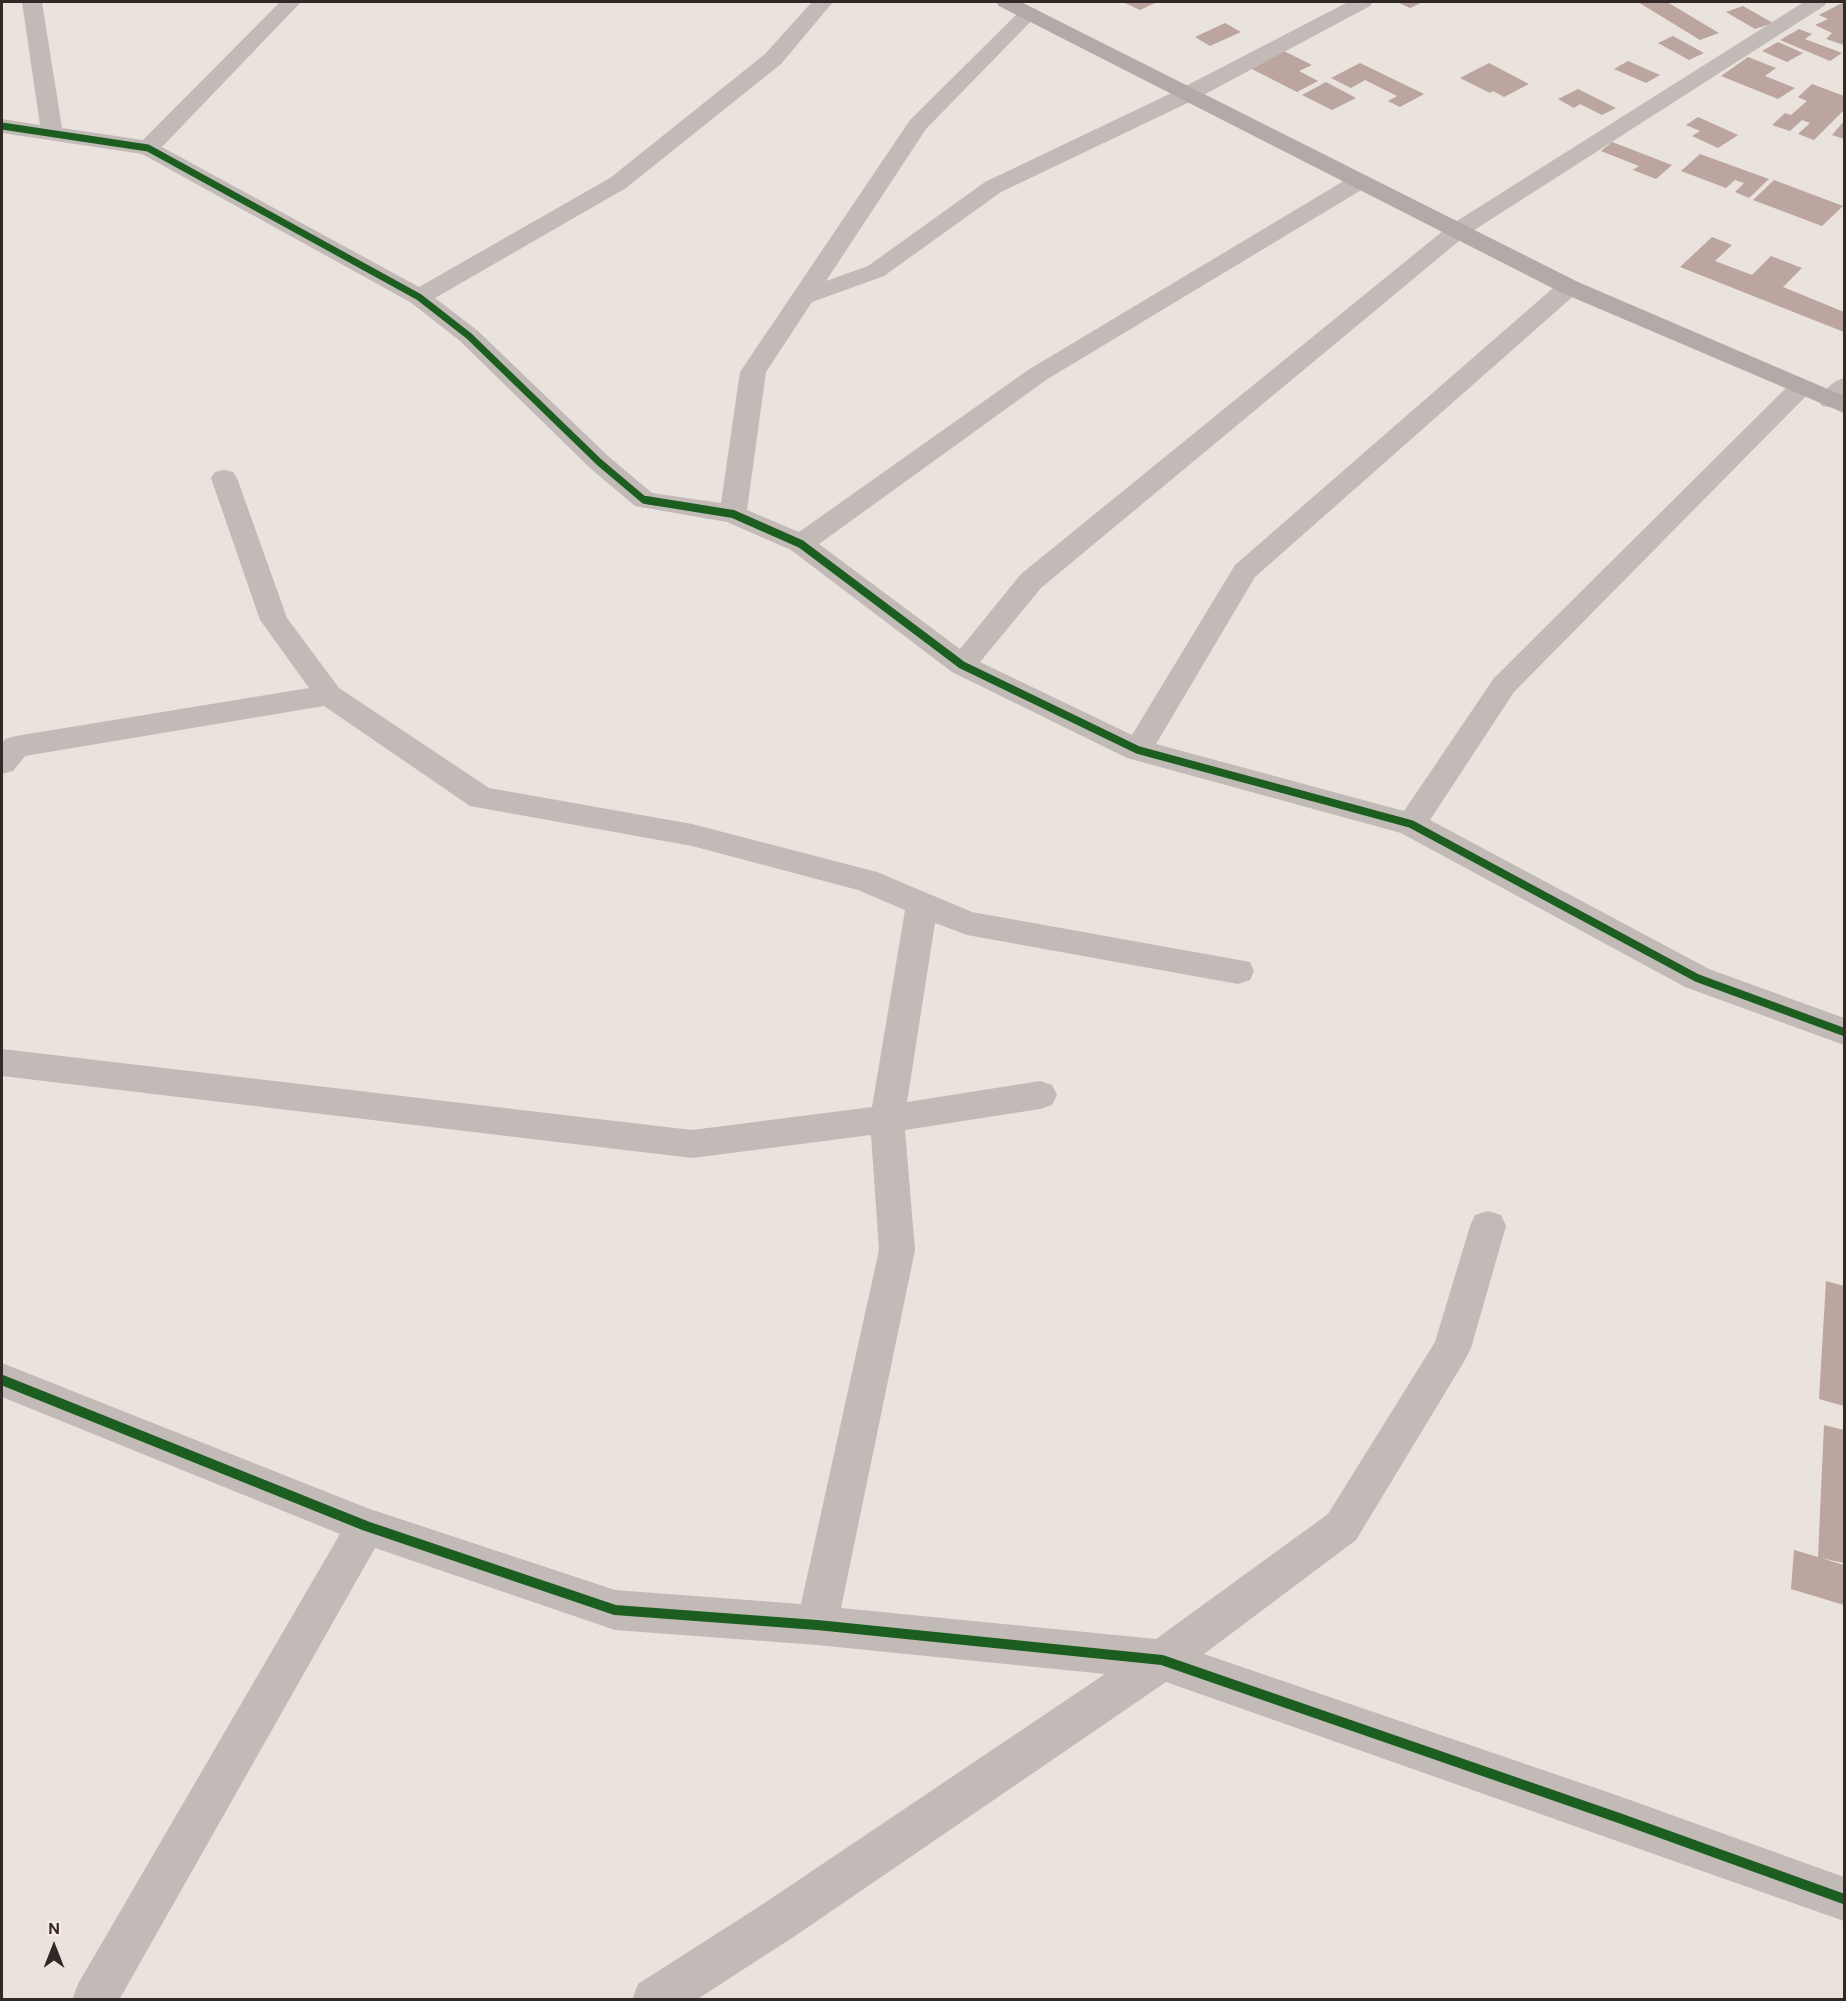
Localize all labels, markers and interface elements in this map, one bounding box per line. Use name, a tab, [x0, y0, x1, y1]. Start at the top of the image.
north arrow	[24, 1917, 84, 1977]
text: N	[48, 1918, 60, 1939]

